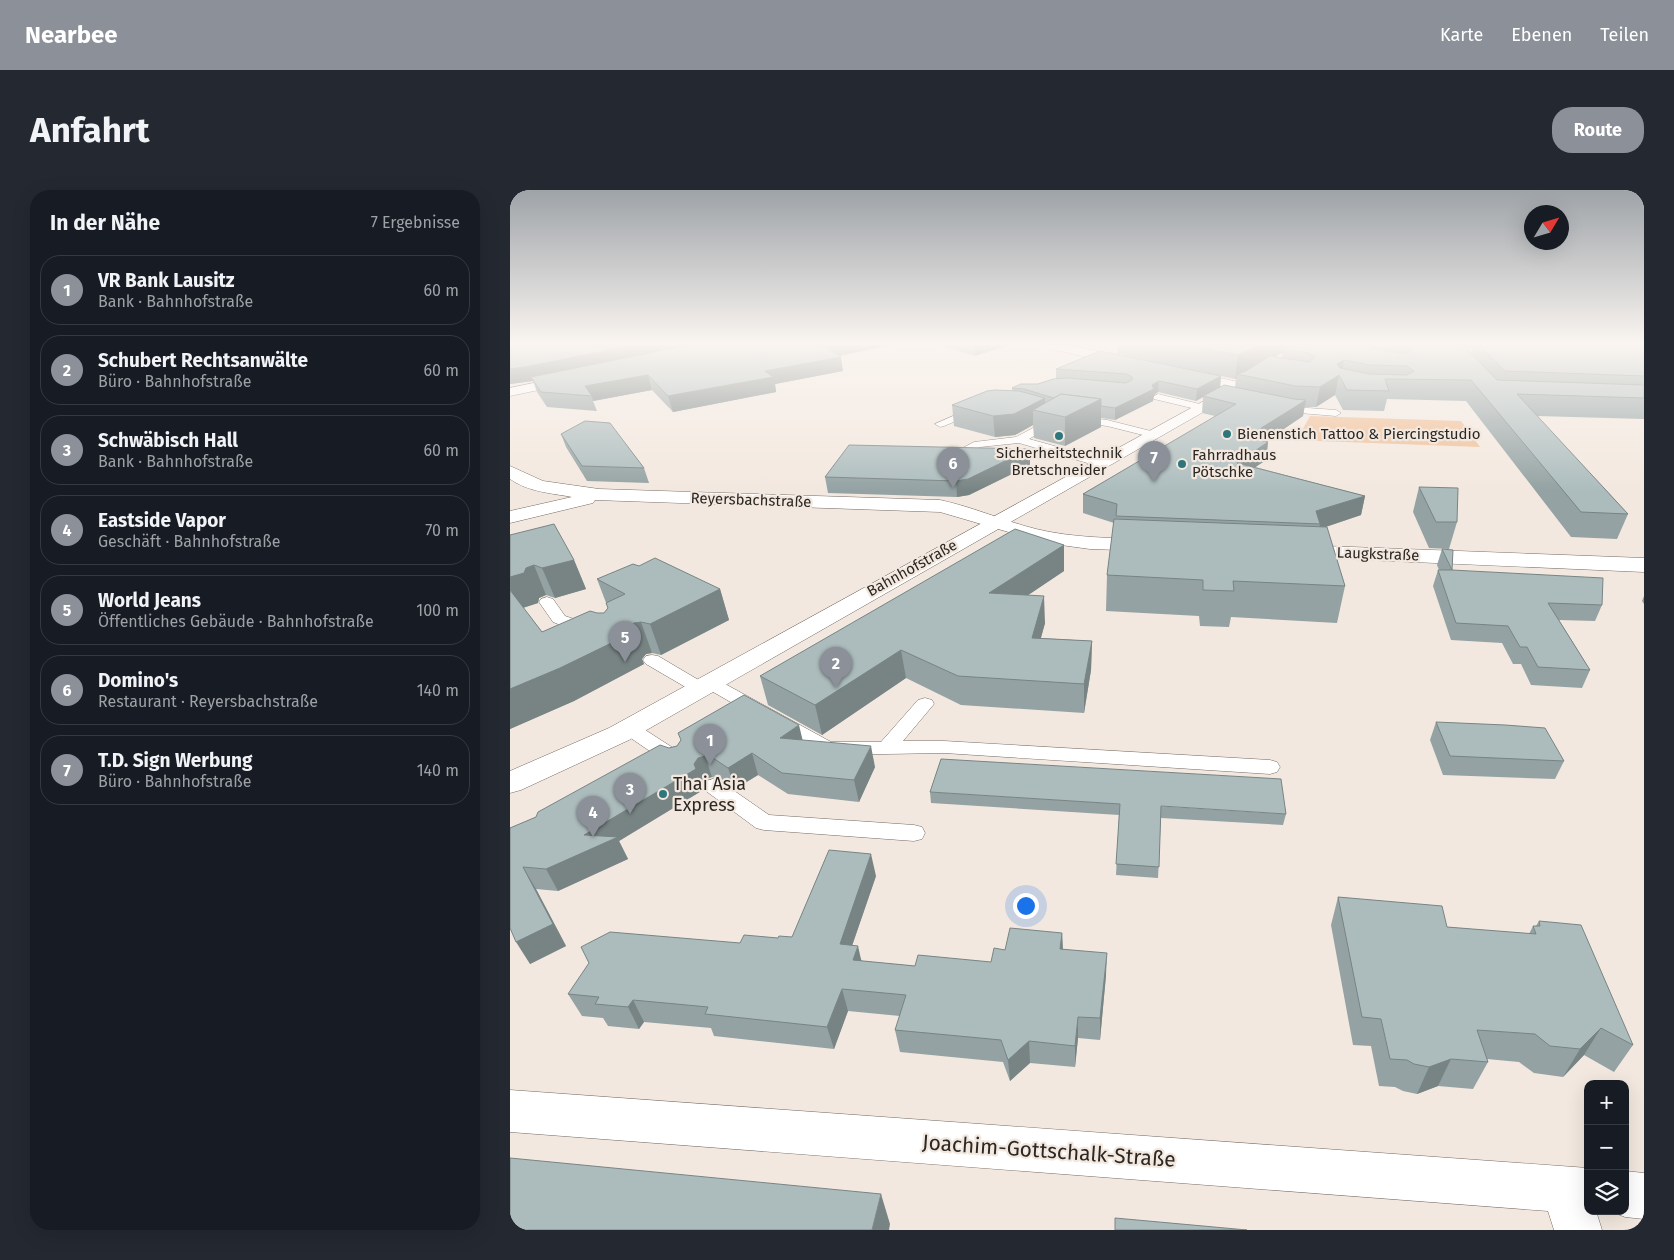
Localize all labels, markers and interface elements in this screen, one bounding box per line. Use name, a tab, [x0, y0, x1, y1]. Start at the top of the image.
text: Nearbee	[25, 21, 118, 49]
text: Karte	[1440, 24, 1483, 46]
text: Ebenen	[1511, 24, 1572, 46]
text: Teilen	[1600, 24, 1649, 46]
button: Route	[1552, 107, 1644, 153]
text: Anfahrt	[30, 109, 149, 151]
north arrow	[1524, 205, 1569, 250]
text: In der Nähe	[50, 210, 160, 236]
text: 7 Ergebnisse	[371, 213, 460, 232]
text: VR Bank Lausitz	[98, 269, 235, 292]
text: 1	[63, 281, 71, 300]
text: 60 m	[424, 281, 459, 300]
text: Bank · Bahnhofstraße	[98, 292, 253, 311]
text: Schubert Rechtsanwälte	[98, 349, 308, 372]
text: 2	[63, 361, 71, 380]
text: 60 m	[424, 361, 459, 380]
text: Büro · Bahnhofstraße	[98, 372, 251, 391]
place label: Bienenstich Tattoo & Piercingstudio	[1237, 425, 1481, 443]
marker: Bienenstich Tattoo & Piercingstudio	[1221, 428, 1233, 440]
text: Schwäbisch Hall	[98, 429, 238, 452]
marker: Sicherheitstechnik Bretschneider	[1053, 430, 1065, 442]
text: 3	[63, 441, 71, 460]
text: 60 m	[424, 441, 459, 460]
pin: 7	[1138, 441, 1170, 482]
place label: Sicherheitstechnik Bretschneider	[996, 444, 1122, 479]
place label: Fahrradhaus Pötschke	[1192, 446, 1276, 481]
pin: 6	[937, 447, 969, 488]
text: Bank · Bahnhofstraße	[98, 452, 253, 471]
marker: Fahrradhaus Pötschke	[1176, 458, 1188, 470]
street label: Reyersbachstraße	[690, 489, 812, 511]
text: Eastside Vapor	[98, 509, 226, 532]
text: 4	[62, 521, 72, 540]
text: 70 m	[425, 521, 459, 540]
text: Geschäft · Bahnhofstraße	[98, 532, 280, 551]
street label: Bahnhofstraße	[864, 536, 960, 600]
street label: Laugkstraße	[1336, 544, 1420, 564]
text: World Jeans	[98, 589, 201, 612]
text: 5	[63, 601, 71, 620]
text: 100 m	[416, 601, 459, 620]
text: Öffentliches Gebäude · Bahnhofstraße	[98, 612, 374, 631]
pin: 5	[609, 621, 641, 662]
pin: 2	[820, 647, 852, 688]
text: Domino's	[98, 669, 178, 692]
text: 6	[62, 681, 72, 700]
text: 140 m	[417, 681, 459, 700]
text: Restaurant · Reyersbachstraße	[98, 692, 318, 711]
pin: 1	[694, 724, 726, 765]
text: T.D. Sign Werbung	[98, 749, 253, 772]
text: 7	[63, 761, 71, 780]
text: 140 m	[417, 761, 459, 780]
text: Büro · Bahnhofstraße	[98, 772, 251, 791]
pin: 3	[614, 773, 646, 814]
place label: Thai Asia Express	[673, 773, 746, 816]
marker: Thai Asia Express	[657, 788, 669, 800]
pin: 4	[577, 796, 609, 837]
your location	[1013, 893, 1039, 919]
map controls	[1584, 1080, 1629, 1215]
button: +	[1584, 1080, 1629, 1125]
button: −	[1584, 1125, 1629, 1170]
street label: Joachim-Gottschalk-Straße	[921, 1129, 1177, 1173]
button: layers	[1584, 1170, 1629, 1215]

